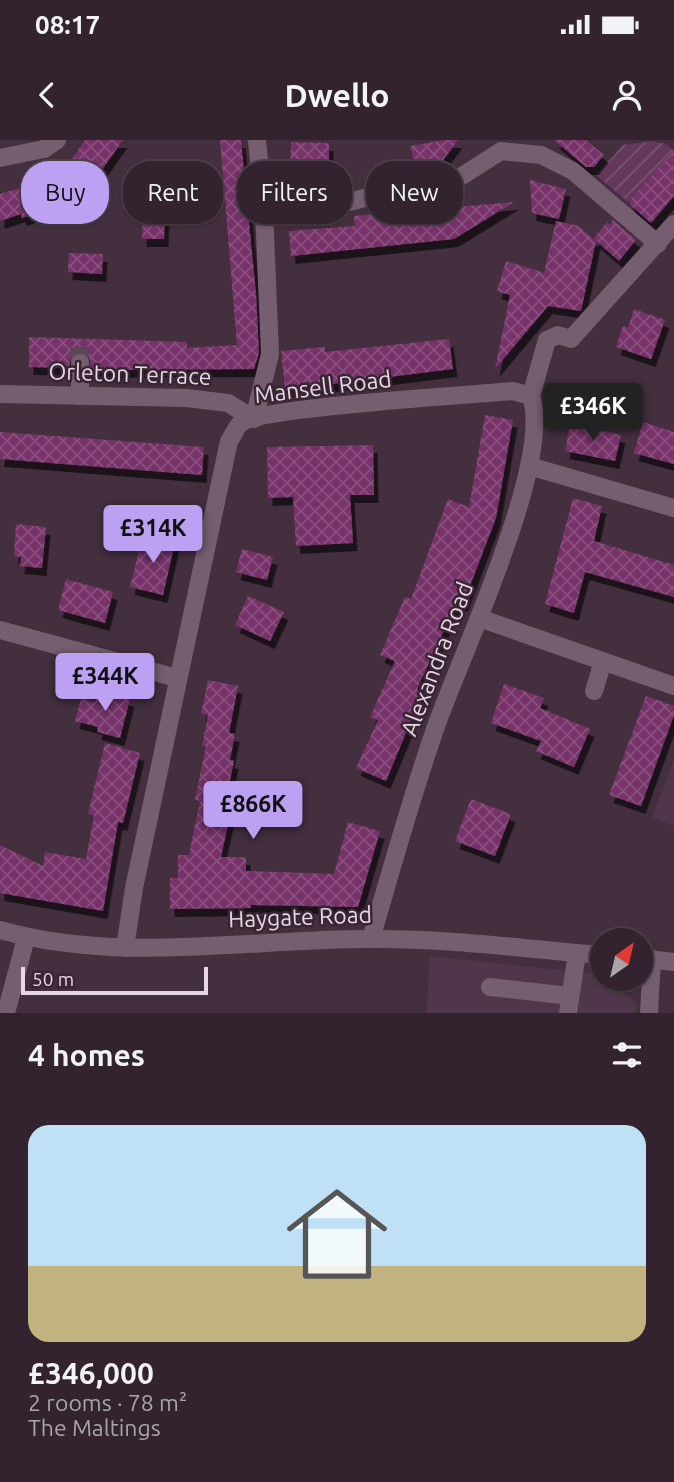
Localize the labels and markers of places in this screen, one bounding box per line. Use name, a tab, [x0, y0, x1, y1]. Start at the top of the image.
pin: £346K	[544, 384, 642, 443]
pin: £314K	[104, 506, 202, 565]
pin: £344K	[56, 654, 154, 713]
pin: £866K	[204, 782, 302, 841]

